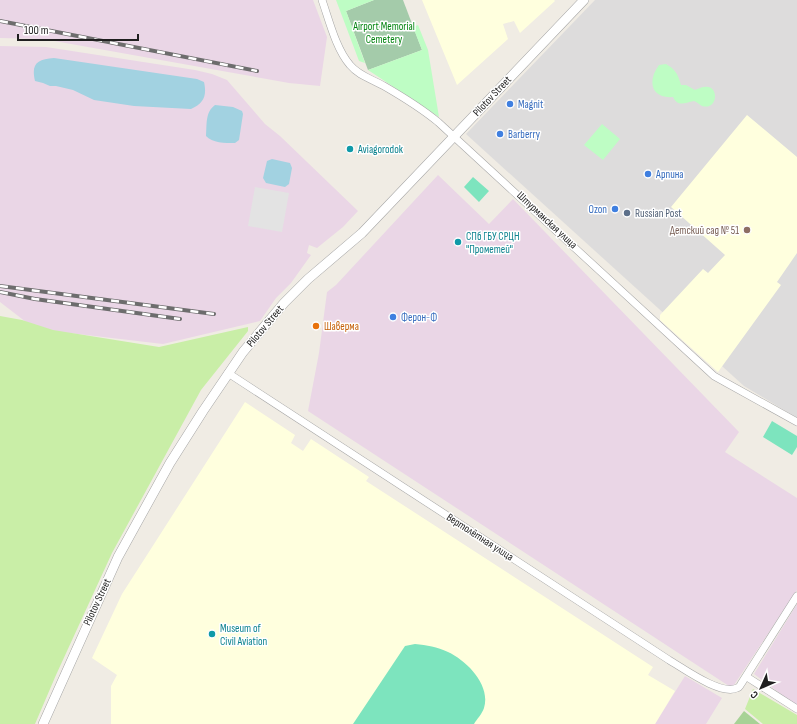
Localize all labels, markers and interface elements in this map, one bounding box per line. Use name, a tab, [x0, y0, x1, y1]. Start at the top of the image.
scale bar	[18, 16, 138, 42]
park label: Airport Memorial Cemetery	[352, 20, 415, 46]
text: 100 m	[24, 23, 49, 38]
street label: Pilotov Street	[470, 73, 514, 119]
place label: Magnit	[518, 98, 544, 111]
marker: Magnit	[505, 99, 515, 109]
place label: Barberry	[508, 128, 541, 141]
marker: Barberry	[495, 129, 505, 139]
place label: Aviagorodok	[357, 143, 404, 156]
marker: Aviagorodok	[345, 144, 355, 154]
place label: Арпина	[655, 168, 684, 181]
marker: Арпина	[643, 169, 653, 179]
street label: Штурманская улица	[514, 189, 580, 251]
place label: Ozon	[589, 203, 607, 216]
marker: Ozon	[610, 204, 620, 214]
place label: Russian Post	[635, 207, 682, 220]
marker: Russian Post	[622, 208, 632, 218]
place label: Детский сад № 51	[670, 224, 739, 237]
marker: Детский сад № 51	[742, 225, 752, 235]
place label: СПб ГБУ СРЦН "Прометей"	[466, 230, 519, 256]
marker: СПб ГБУ СРЦН "Прометей"	[453, 237, 463, 247]
street label: Pilotov Street	[244, 302, 287, 349]
place label: Ферон-Ф	[401, 311, 437, 324]
marker: Ферон-Ф	[388, 312, 398, 322]
place label: Шаверма	[324, 320, 359, 333]
marker: Шаверма	[311, 321, 321, 331]
street label: Вертолётная улица	[444, 511, 516, 563]
street label: Pilotov Street	[80, 576, 114, 628]
place label: Museum of Civil Aviation	[220, 622, 268, 648]
marker: Museum of Civil Aviation	[207, 629, 217, 639]
north arrow	[741, 668, 781, 708]
text: С	[747, 688, 761, 701]

